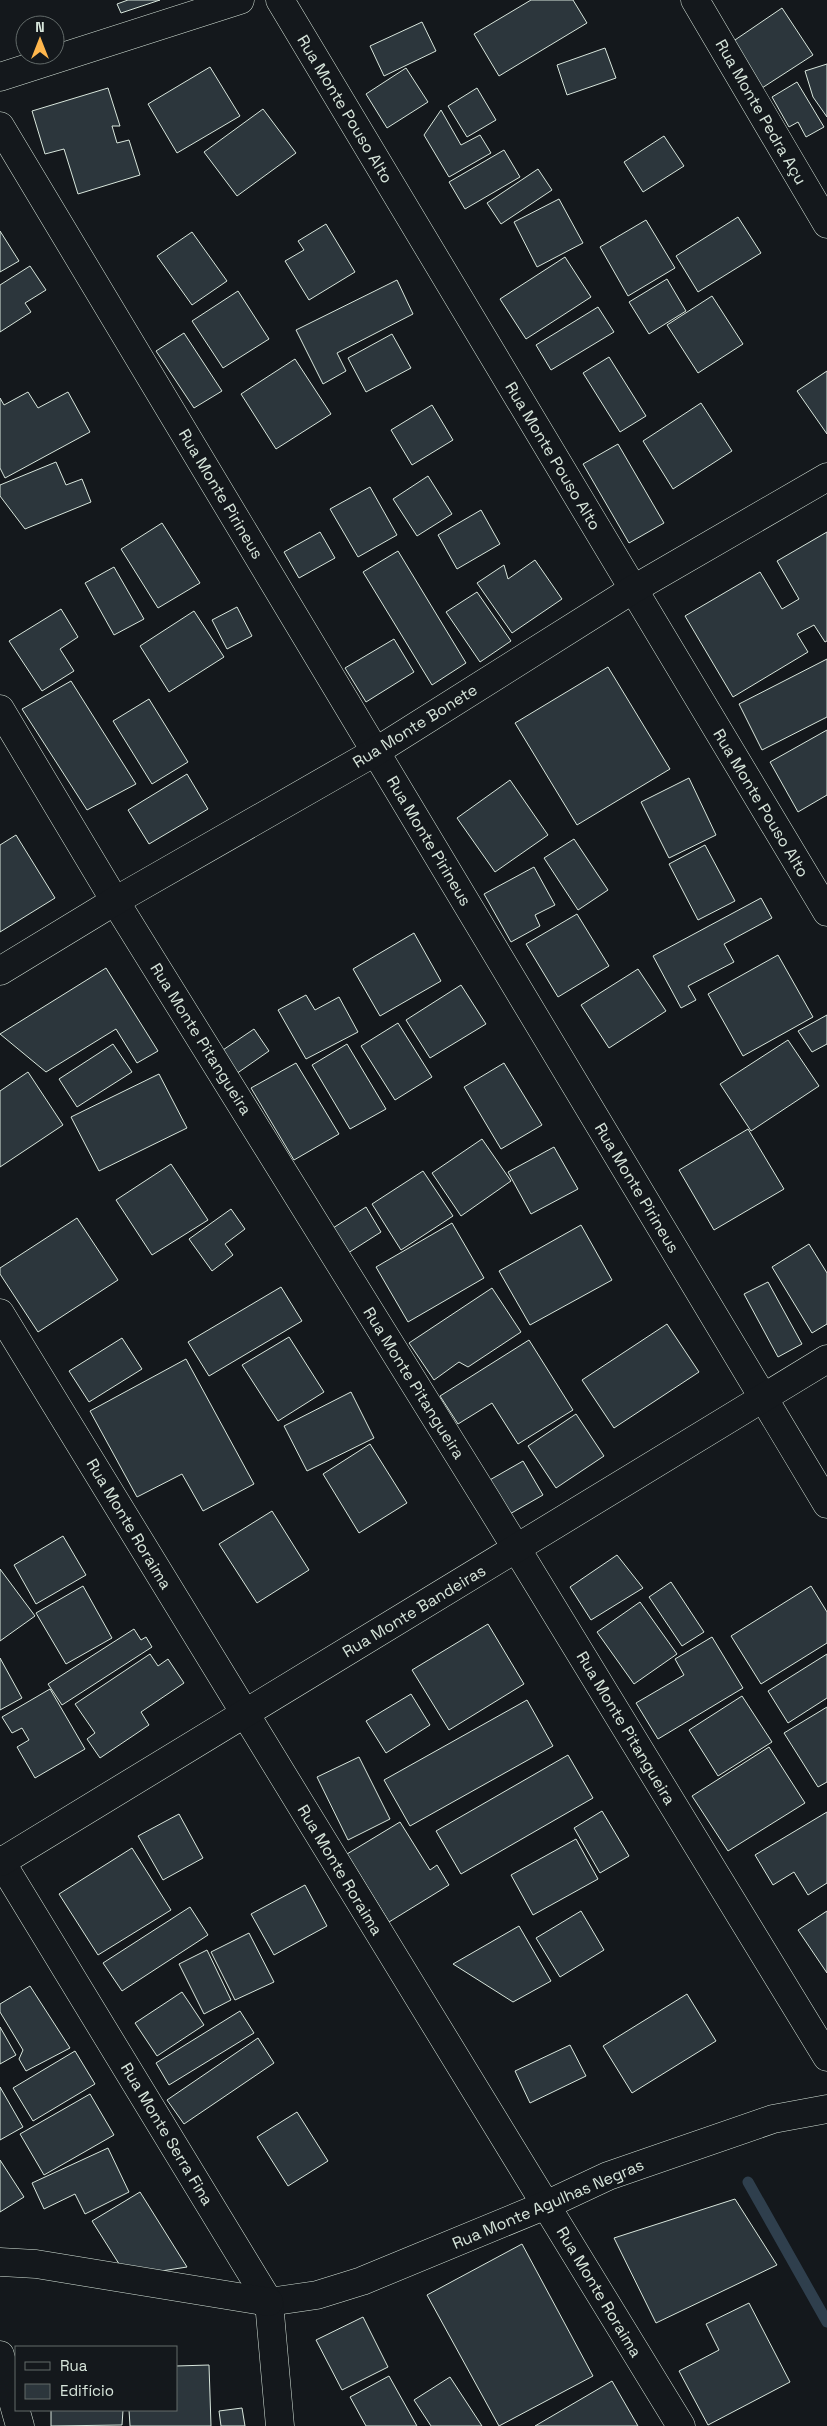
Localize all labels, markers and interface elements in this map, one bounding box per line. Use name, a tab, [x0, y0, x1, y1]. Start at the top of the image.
north arrow	[15, 15, 65, 65]
text: N	[35, 18, 45, 36]
street label: Rua Monte Pouso Alto	[292, 31, 398, 187]
street label: Rua Monte Pedra Açu	[711, 35, 811, 189]
street label: Rua Monte Pouso Alto	[500, 378, 606, 534]
street label: Rua Monte Pirineus	[174, 425, 268, 563]
street label: Rua Monte Bonete	[349, 679, 481, 773]
street label: Rua Monte Pouso Alto	[708, 725, 814, 881]
street label: Rua Monte Pirineus	[382, 772, 476, 910]
street label: Rua Monte Pitangueira	[146, 959, 256, 1119]
street label: Rua Monte Pirineus	[590, 1119, 684, 1257]
street label: Rua Monte Pitangueira	[359, 1303, 469, 1463]
street label: Rua Monte Roraima	[82, 1455, 176, 1593]
street label: Rua Monte Bandeiras	[338, 1560, 490, 1662]
street label: Rua Monte Pitangueira	[572, 1647, 680, 1809]
street label: Rua Monte Roraima	[293, 1801, 387, 1939]
street label: Rua Monte Serra Fina	[116, 2059, 218, 2209]
street label: Rua Monte Agulhas Negras	[449, 2154, 647, 2254]
street label: Rua Monte Roraima	[552, 2223, 646, 2361]
legend	[15, 2346, 178, 2411]
text: Rua	[60, 2356, 88, 2375]
text: Edifício	[60, 2381, 114, 2400]

